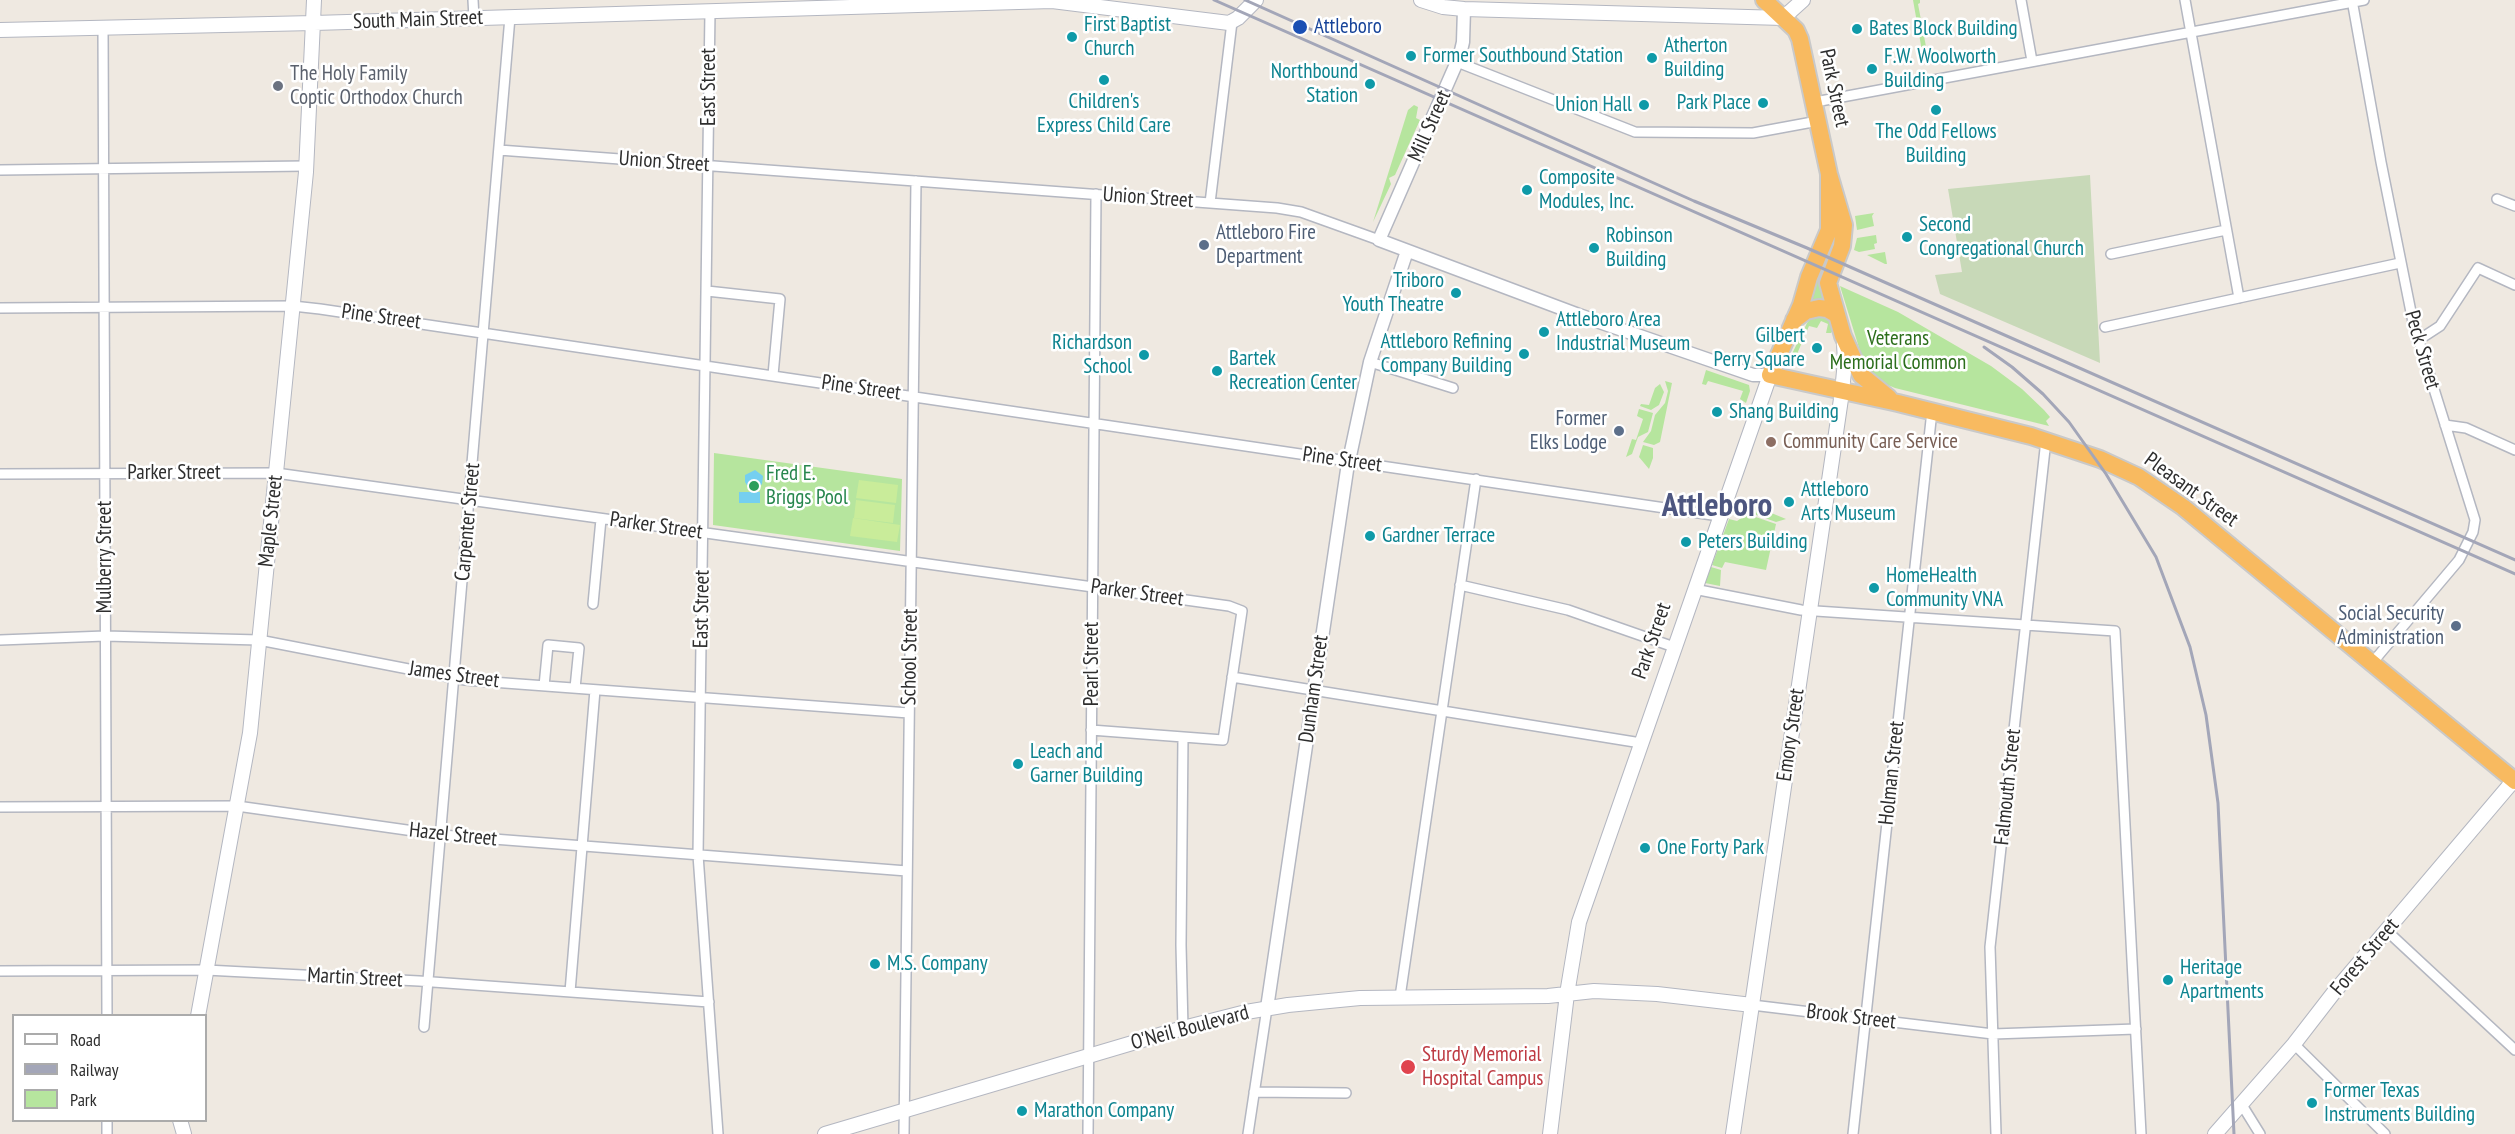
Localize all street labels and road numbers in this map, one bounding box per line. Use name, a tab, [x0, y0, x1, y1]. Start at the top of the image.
street label: South Main Street	[353, 5, 483, 35]
street label: Park Street	[1813, 47, 1855, 129]
street label: East Street	[696, 48, 722, 126]
street label: Mill Street	[1403, 86, 1457, 166]
street label: Union Street	[618, 146, 710, 178]
street label: Union Street	[1102, 182, 1194, 214]
street label: Pine Street	[340, 299, 422, 335]
street label: Peck Street	[2399, 308, 2445, 392]
street label: Pine Street	[820, 370, 902, 406]
street label: Pine Street	[1301, 442, 1383, 478]
street label: Pleasant Street	[2139, 448, 2243, 532]
street label: Parker Street	[127, 460, 221, 486]
street label: Carpenter Street	[450, 462, 486, 582]
street label: Maple Street	[254, 474, 288, 568]
street label: Mulberry Street	[92, 501, 118, 613]
street label: Parker Street	[608, 507, 704, 545]
street label: East Street	[689, 570, 715, 648]
street label: Parker Street	[1089, 574, 1185, 612]
street label: Park Street	[1627, 599, 1677, 683]
street label: School Street	[897, 608, 923, 706]
street label: Pearl Street	[1079, 622, 1105, 706]
street label: Dunham Street	[1294, 633, 1334, 745]
street label: James Street	[407, 656, 501, 694]
street label: Emory Street	[1772, 687, 1810, 783]
street label: Holman Street	[1874, 720, 1910, 826]
street label: Falmouth Street	[1989, 728, 2027, 846]
street label: Hazel Street	[408, 818, 498, 852]
street label: Forest Street	[2325, 913, 2405, 1001]
street label: Martin Street	[307, 963, 403, 993]
street label: Brook Street	[1805, 999, 1897, 1035]
street label: O'Neil Boulevard	[1128, 1000, 1252, 1056]

